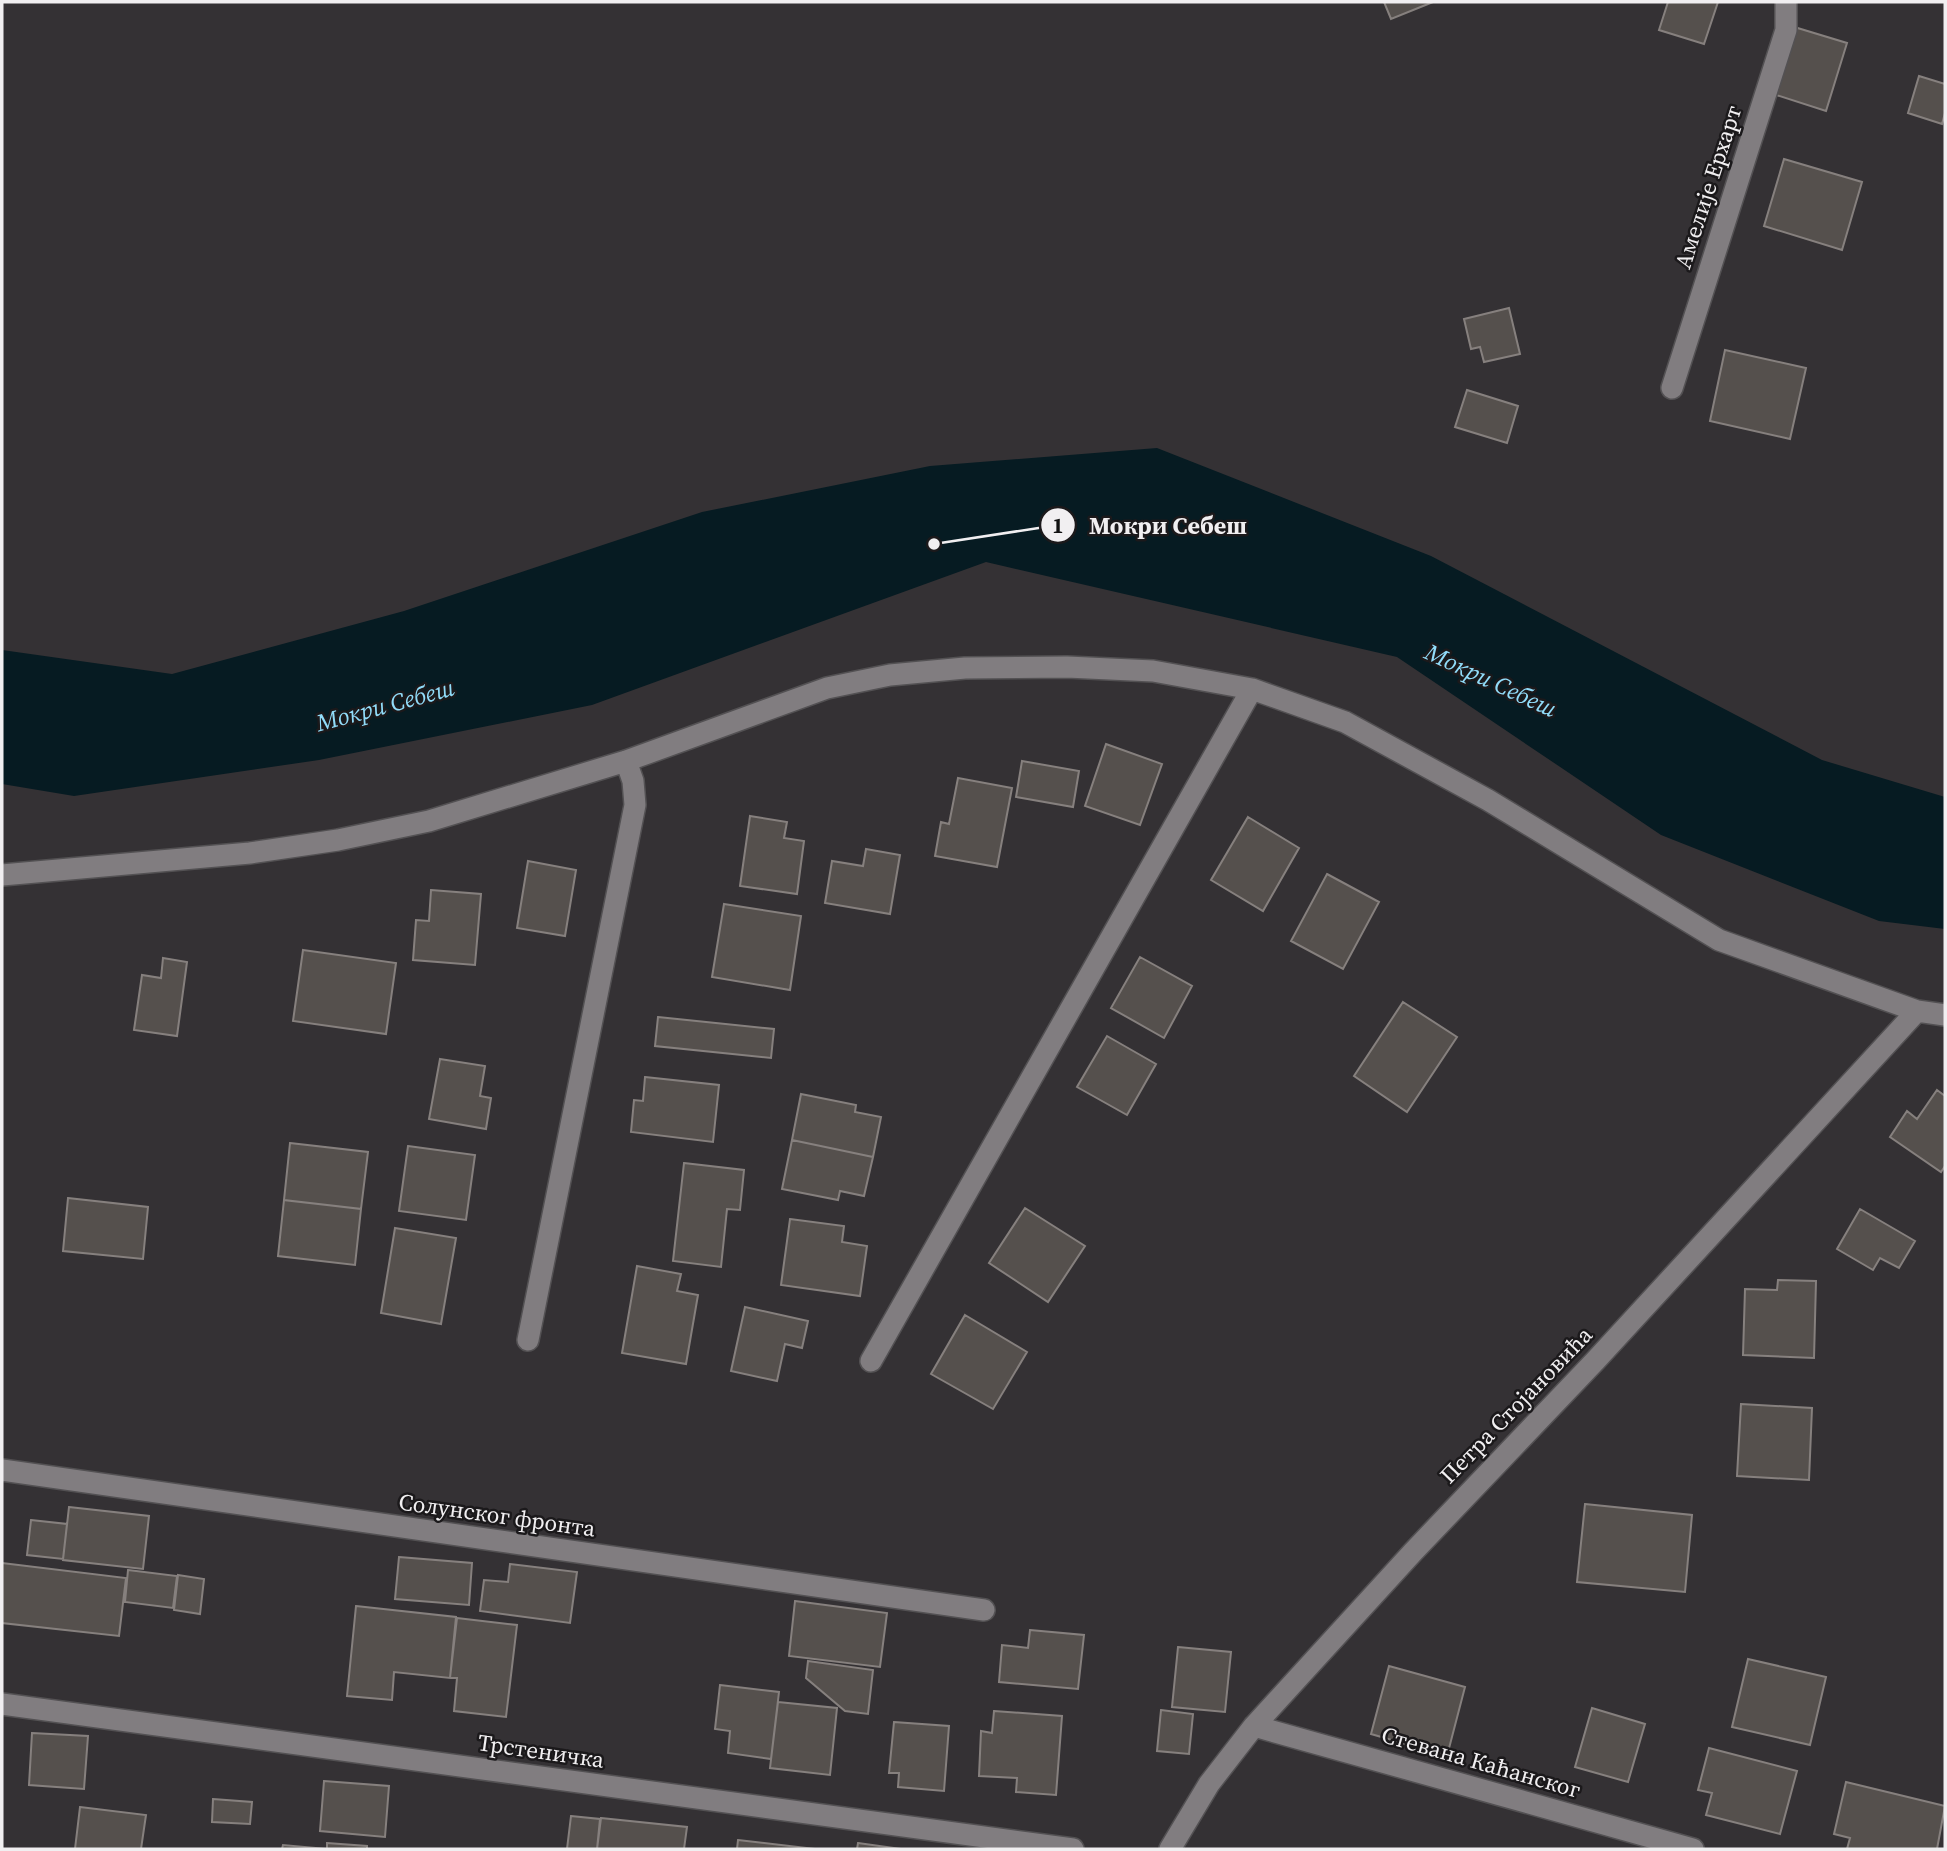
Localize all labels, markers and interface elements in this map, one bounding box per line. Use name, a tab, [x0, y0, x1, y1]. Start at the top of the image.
street label: Амелије Ерхарт	[1667, 101, 1749, 273]
callout: Мокри Себеш	[1040, 503, 1261, 548]
text: Мокри Себеш	[1089, 509, 1247, 542]
text: 1	[1052, 511, 1064, 540]
water label: Мокри Себеш	[1419, 635, 1563, 725]
water label: Мокри Себеш	[311, 671, 458, 740]
street label: Петра Стојановића	[1433, 1319, 1600, 1491]
street label: Солунског фронта	[397, 1485, 598, 1545]
street label: Стевана Каћанског	[1378, 1718, 1584, 1806]
street label: Трстеничка	[476, 1726, 606, 1776]

